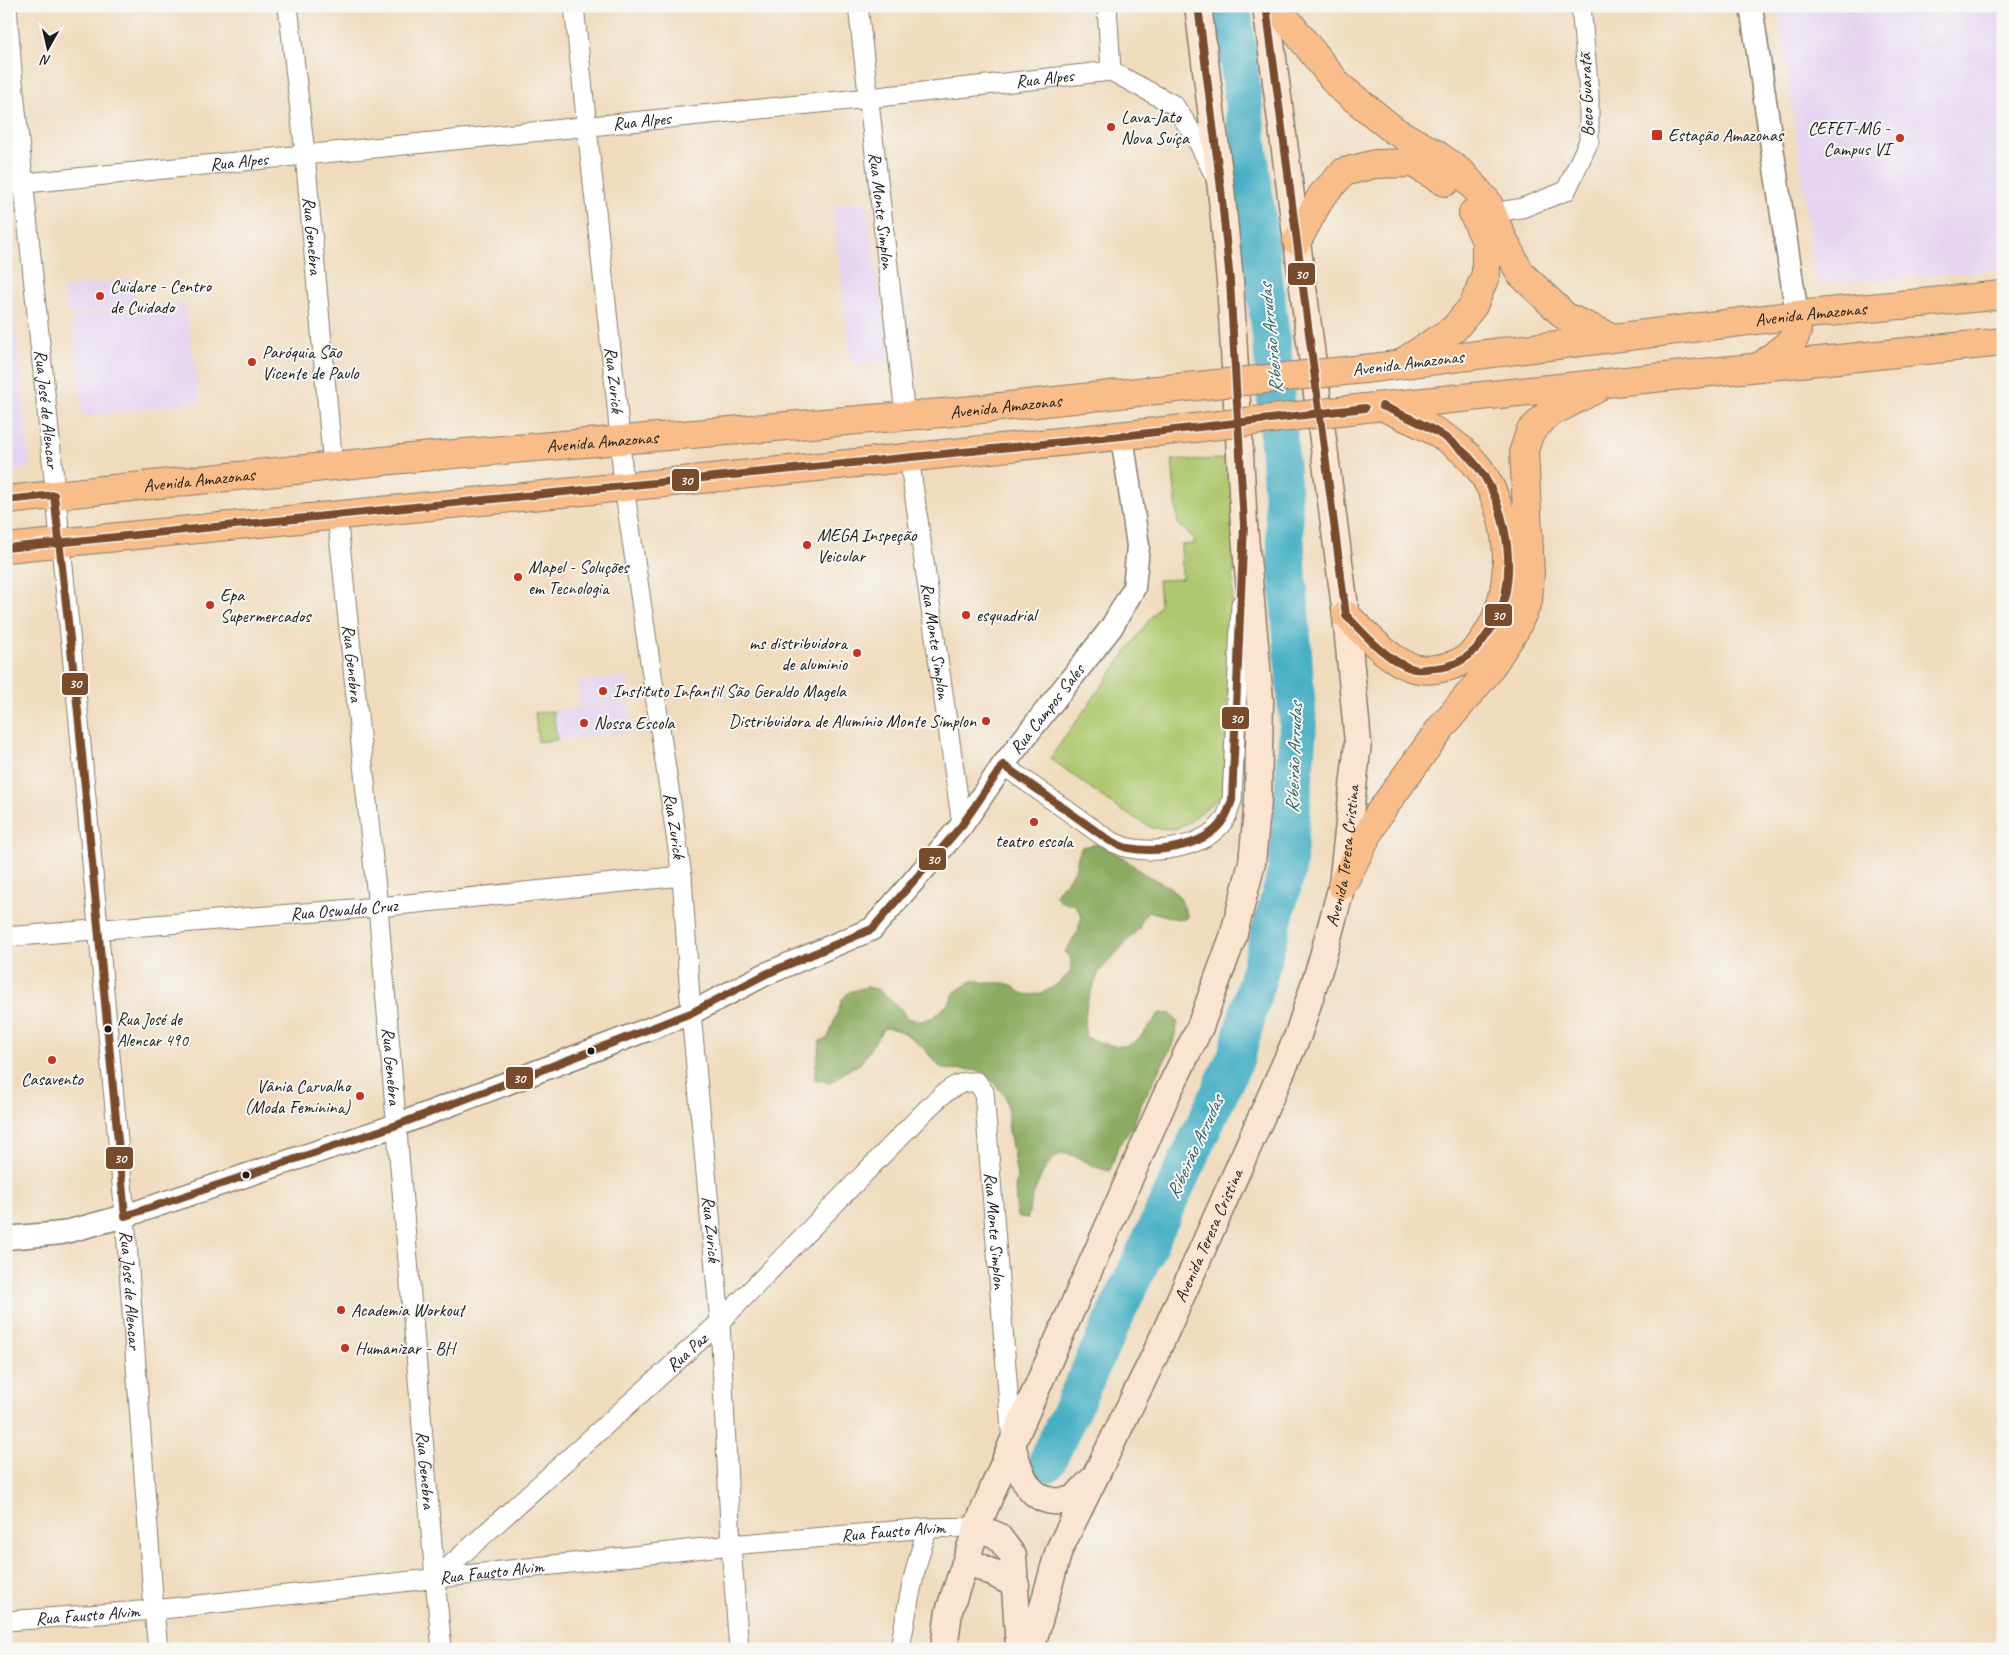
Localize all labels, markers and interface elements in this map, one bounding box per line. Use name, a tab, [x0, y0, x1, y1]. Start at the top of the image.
north arrow	[22, 22, 72, 72]
text: N	[38, 51, 52, 69]
street label: Beco Guaratã	[1573, 51, 1598, 137]
street label: Rua Alpes	[1014, 64, 1077, 93]
place label: Lava-Jato Nova Suíça	[1121, 106, 1190, 149]
street label: Rua Alpes	[612, 107, 674, 135]
place label: CEFET-MG - Campus VI	[1808, 117, 1894, 160]
marker: Lava-Jato Nova Suíça	[1105, 121, 1117, 133]
place label: Estação Amazonas	[1668, 124, 1785, 146]
marker: Estação Amazonas	[1650, 128, 1664, 142]
marker: CEFET-MG - Campus VI	[1894, 132, 1906, 144]
street label: Rua Alpes	[209, 147, 271, 175]
street label: Rua Monte Simplon	[864, 151, 899, 271]
street label: Rua Genebra	[298, 196, 327, 277]
line badge: 30	[1287, 262, 1316, 286]
text: 30	[1295, 266, 1309, 283]
place label: Cuidare - Centro de Cuidado	[110, 275, 213, 318]
water label: Ribeirão Arrudas	[1253, 279, 1289, 395]
marker: Cuidare - Centro de Cuidado	[94, 290, 106, 302]
street label: Avenida Amazonas	[1754, 297, 1869, 331]
place label: Paróquia São Vicente de Paulo	[262, 341, 360, 384]
street label: Avenida Amazonas	[1351, 345, 1467, 381]
street label: Rua Zurick	[600, 346, 629, 415]
street label: Rua José de Alencar	[30, 349, 64, 471]
marker: Paróquia São Vicente de Paulo	[246, 356, 258, 368]
street label: Avenida Amazonas	[949, 389, 1064, 423]
street label: Avenida Amazonas	[546, 426, 661, 457]
street label: Avenida Amazonas	[142, 463, 258, 497]
line badge: 30	[671, 468, 700, 492]
text: 30	[680, 472, 694, 489]
place label: MEGA Inspeção Veicular	[817, 524, 918, 567]
marker: MEGA Inspeção Veicular	[801, 539, 813, 551]
place label: Mapel - Soluções em Tecnologia	[528, 556, 630, 599]
marker: Mapel - Soluções em Tecnologia	[512, 571, 524, 583]
street label: Rua Monte Simplon	[916, 581, 955, 702]
place label: Epa Supermercados	[220, 584, 312, 627]
marker: Epa Supermercados	[204, 599, 216, 611]
line badge: 30	[1484, 603, 1513, 627]
place label: esquadrial	[976, 604, 1039, 626]
text: 30	[1492, 607, 1506, 624]
marker: esquadrial	[960, 609, 972, 621]
street label: Rua Genebra	[338, 623, 368, 705]
place label: ms distribuidora de aluminio	[749, 632, 849, 675]
marker: ms distribuidora de aluminio	[851, 647, 863, 659]
street label: Rua Campos Sales	[1005, 658, 1090, 758]
line badge: 30	[61, 672, 89, 696]
text: 30	[69, 675, 83, 692]
place label: Instituto Infantil São Geraldo Magela	[613, 680, 847, 702]
marker: Instituto Infantil São Geraldo Magela	[597, 685, 609, 697]
water label: Ribeirão Arrudas	[1280, 699, 1308, 813]
line badge: 30	[1221, 706, 1250, 730]
place label: Distribuidora de Alumínio Monte Simplon	[729, 710, 977, 732]
text: 30	[1230, 710, 1244, 727]
place label: Nossa Escola	[594, 712, 675, 734]
marker: Distribuidora de Alumínio Monte Simplon	[980, 715, 992, 727]
marker: Nossa Escola	[578, 717, 590, 729]
street label: Avenida Teresa Cristina	[1320, 782, 1364, 929]
street label: Rua Zurick	[659, 791, 690, 861]
marker: teatro escola	[1028, 816, 1040, 828]
place label: teatro escola	[995, 830, 1074, 852]
line badge: 30	[918, 847, 947, 871]
text: 30	[927, 851, 941, 868]
street label: Rua Oswaldo Cruz	[289, 894, 400, 925]
place label: Rua José de Alencar 490	[117, 1009, 189, 1051]
marker: Rua José de Alencar 490	[103, 1024, 113, 1034]
street label: Rua Genebra	[377, 1027, 406, 1108]
unlabelled marker	[586, 1046, 596, 1056]
marker: Casavento	[46, 1054, 58, 1066]
line badge: 30	[505, 1066, 534, 1090]
place label: Casavento	[21, 1068, 85, 1090]
text: 30	[513, 1070, 527, 1087]
place label: Vânia Carvalho (Moda Feminina)	[245, 1075, 352, 1118]
water label: Ribeirão Arrudas	[1161, 1089, 1231, 1202]
marker: Vânia Carvalho (Moda Feminina)	[354, 1090, 366, 1102]
line badge: 30	[105, 1146, 134, 1170]
text: 30	[114, 1150, 128, 1167]
street label: Avenida Teresa Cristina	[1169, 1164, 1248, 1305]
unlabelled marker	[241, 1170, 251, 1180]
street label: Rua Monte Simplon	[979, 1171, 1011, 1291]
street label: Rua Zurick	[697, 1195, 725, 1264]
street label: Rua José de Alencar	[115, 1230, 146, 1352]
place label: Academia Workout	[351, 1299, 467, 1321]
marker: Academia Workout	[335, 1304, 347, 1316]
street label: Rua Paz	[662, 1326, 714, 1376]
place label: Humanizar - BH	[355, 1337, 458, 1359]
marker: Humanizar - BH	[339, 1342, 351, 1354]
street label: Rua Genebra	[411, 1430, 440, 1511]
street label: Rua Fausto Alvim	[840, 1517, 947, 1546]
street label: Rua Fausto Alvim	[438, 1555, 546, 1589]
street label: Rua Fausto Alvim	[35, 1600, 142, 1630]

